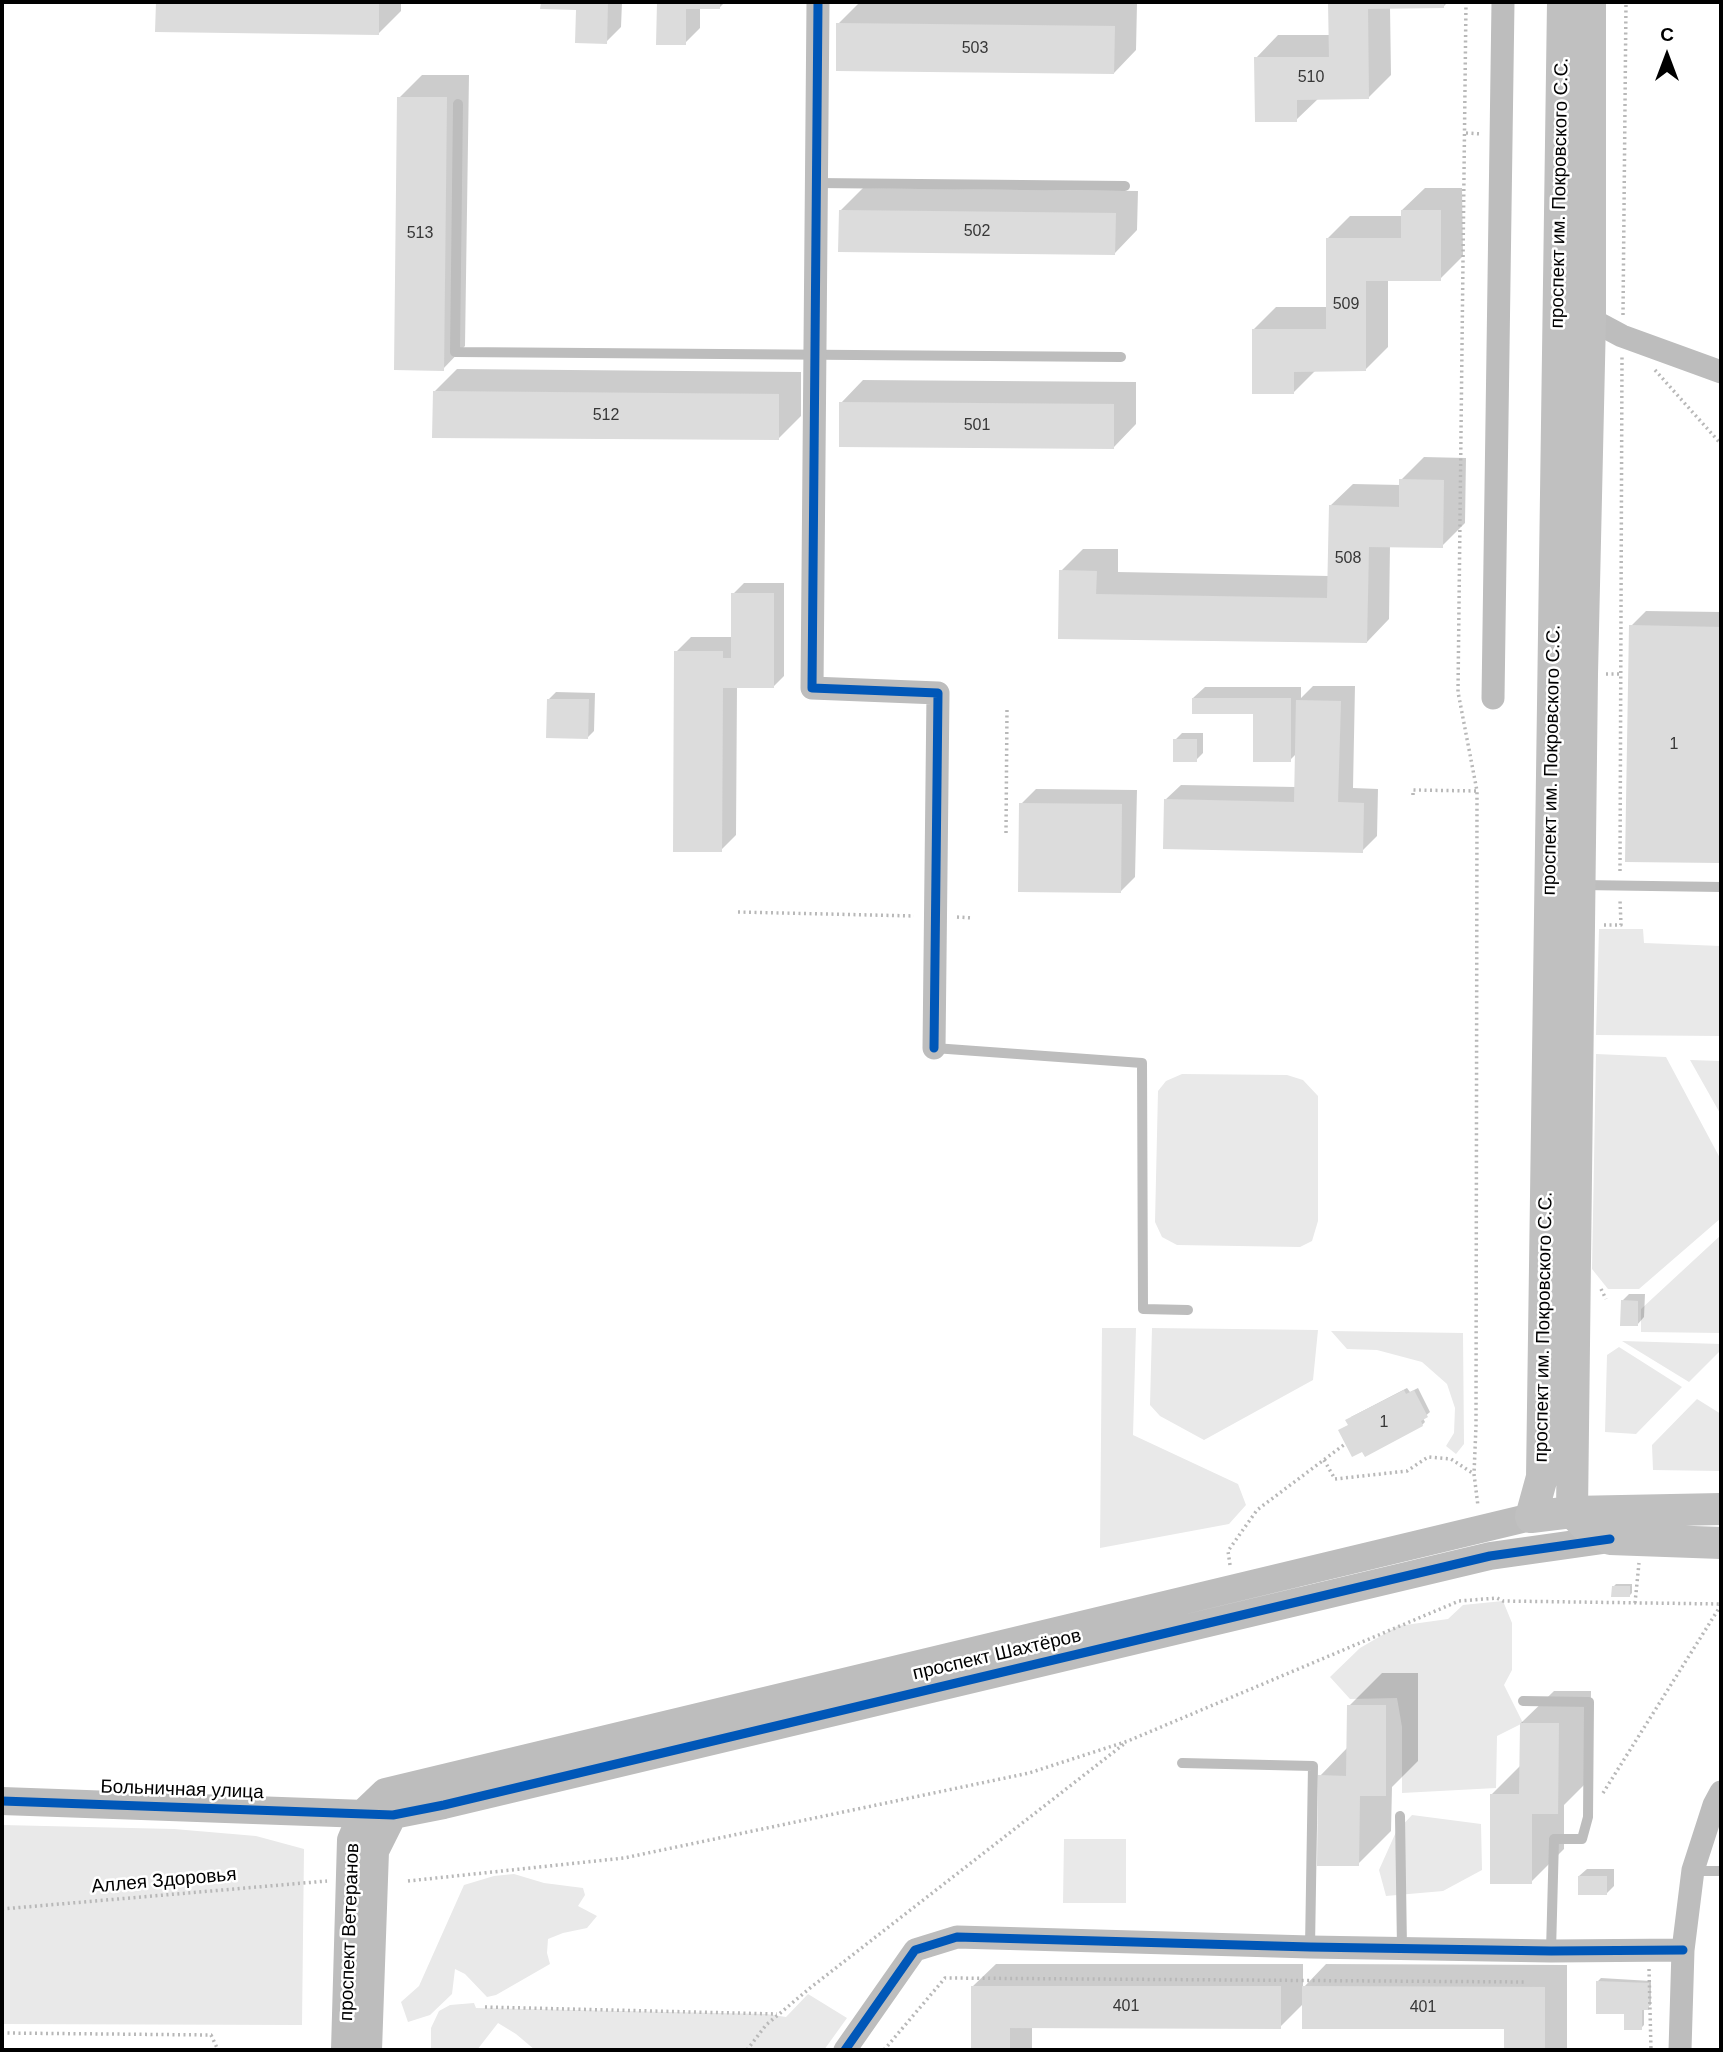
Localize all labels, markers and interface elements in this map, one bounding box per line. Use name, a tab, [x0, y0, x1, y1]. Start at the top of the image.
north arrow	[1632, 21, 1702, 91]
text: С	[1660, 24, 1674, 45]
house number: 503	[962, 39, 988, 59]
street label: проспект им. Покровского С.С.	[1546, 57, 1574, 329]
house number: 510	[1298, 68, 1324, 88]
house number: 502	[964, 222, 990, 242]
house number: 513	[407, 224, 433, 244]
house number: 509	[1333, 295, 1359, 315]
house number: 512	[593, 406, 619, 426]
house number: 501	[964, 416, 990, 436]
house number: 508	[1335, 549, 1361, 569]
street label: проспект им. Покровского С.С.	[1538, 624, 1566, 896]
house number: 1	[1670, 735, 1678, 755]
street label: проспект им. Покровского С.С.	[1530, 1191, 1558, 1463]
house number: 1	[1380, 1413, 1388, 1433]
street label: проспект Шахтёров	[911, 1625, 1083, 1685]
street label: Больничная улица	[100, 1776, 264, 1804]
street label: проспект Ветеранов	[335, 1843, 365, 2021]
street label: Аллея Здоровья	[91, 1863, 237, 1899]
house number: 401	[1113, 1997, 1139, 2017]
house number: 401	[1410, 1998, 1436, 2018]

